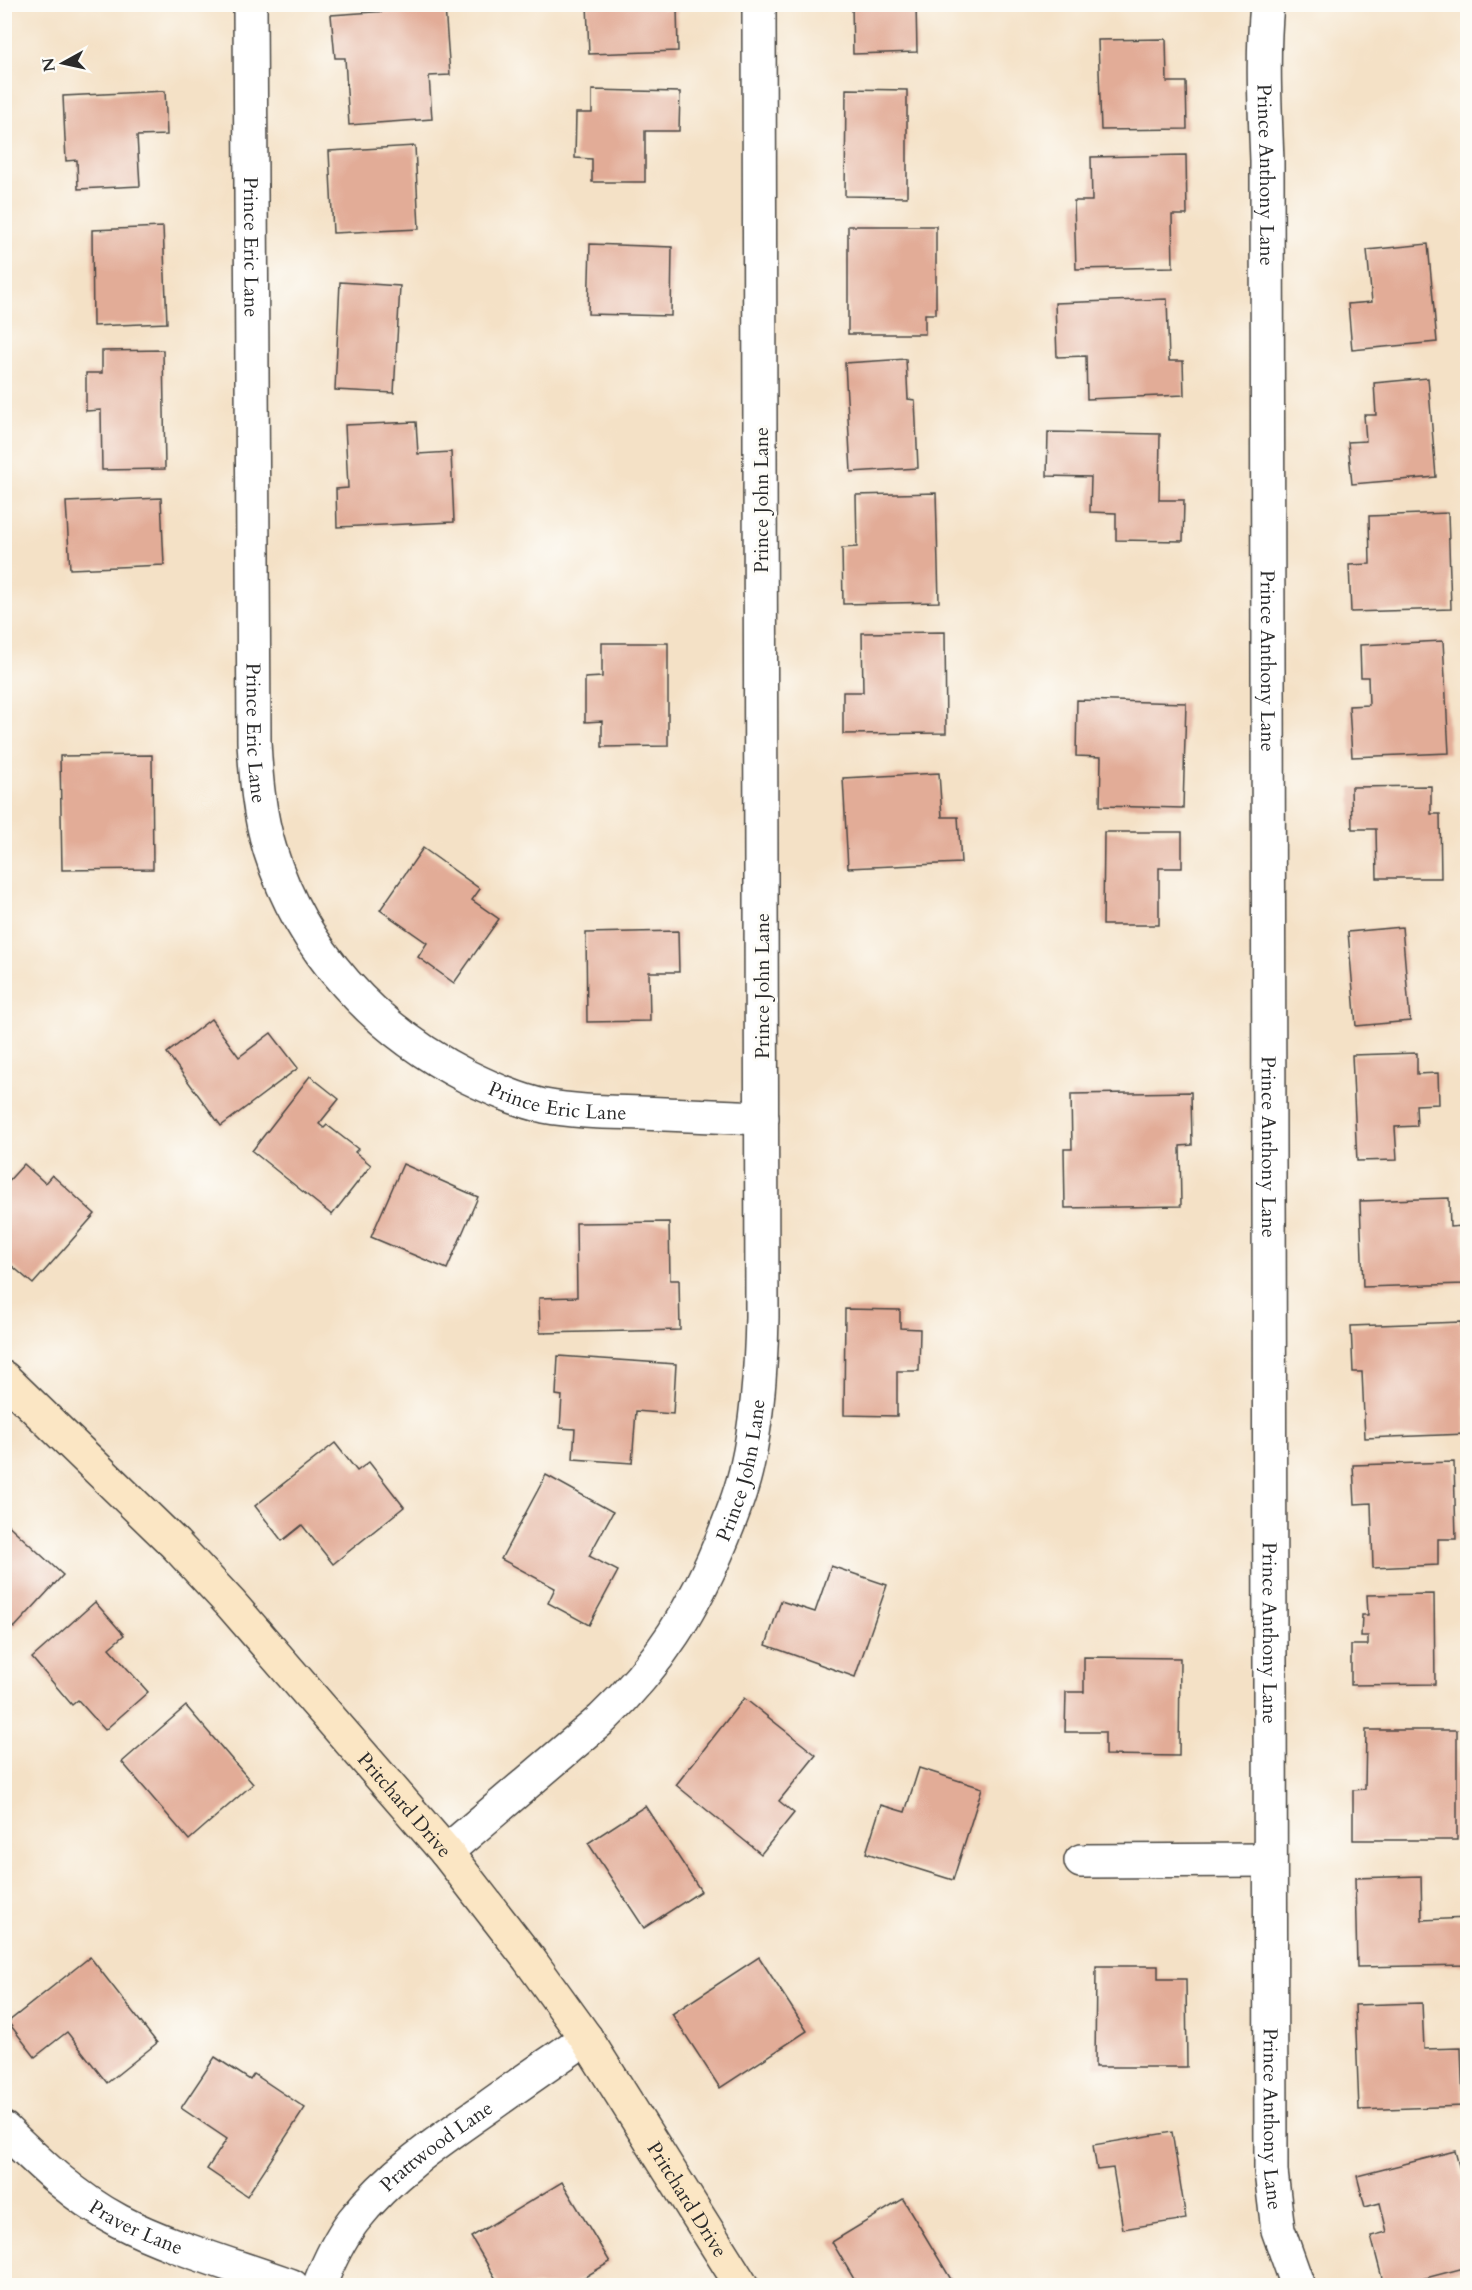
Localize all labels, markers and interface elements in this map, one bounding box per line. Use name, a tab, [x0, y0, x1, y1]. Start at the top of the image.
north arrow	[33, 33, 93, 93]
text: N	[37, 56, 61, 73]
street label: Prince Anthony Lane	[1250, 84, 1280, 266]
street label: Prince Eric Lane	[237, 177, 265, 317]
street label: Prince John Lane	[748, 427, 775, 573]
street label: Prince Anthony Lane	[1254, 570, 1281, 752]
street label: Prince Eric Lane	[240, 663, 272, 805]
street label: Prince John Lane	[749, 913, 776, 1059]
street label: Prince Anthony Lane	[1255, 1056, 1282, 1238]
street label: Prince Eric Lane	[484, 1075, 627, 1127]
street label: Prince John Lane	[710, 1398, 771, 1546]
street label: Prince Anthony Lane	[1256, 1542, 1283, 1724]
street label: Pritchard Drive	[351, 1746, 458, 1864]
street label: Prince Anthony Lane	[1257, 2028, 1288, 2211]
street label: Prattwood Lane	[374, 2095, 498, 2198]
street label: Pritchard Drive	[641, 2137, 733, 2262]
street label: Praver Lane	[84, 2194, 186, 2261]

